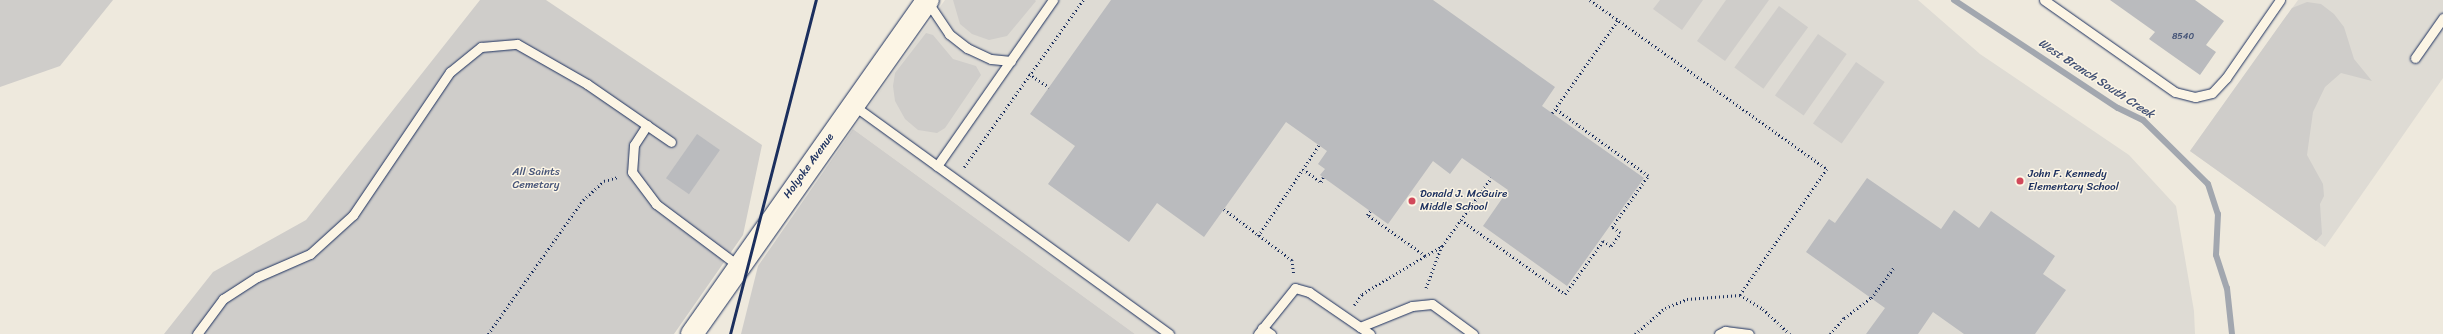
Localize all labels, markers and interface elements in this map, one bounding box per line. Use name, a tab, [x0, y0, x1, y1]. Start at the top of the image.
house number: 8540	[2172, 31, 2194, 41]
water label: West Branch South Creek	[2035, 36, 2157, 122]
street label: Holyoke Avenue	[781, 131, 837, 201]
park label: All Saints Cemetary	[512, 166, 560, 192]
place label: John F. Kennedy Elementary School	[2028, 168, 2119, 194]
marker: John F. Kennedy Elementary School	[2015, 176, 2025, 186]
place label: Donald J. McGuire Middle School	[1420, 188, 1507, 214]
marker: Donald J. McGuire Middle School	[1407, 196, 1417, 206]

